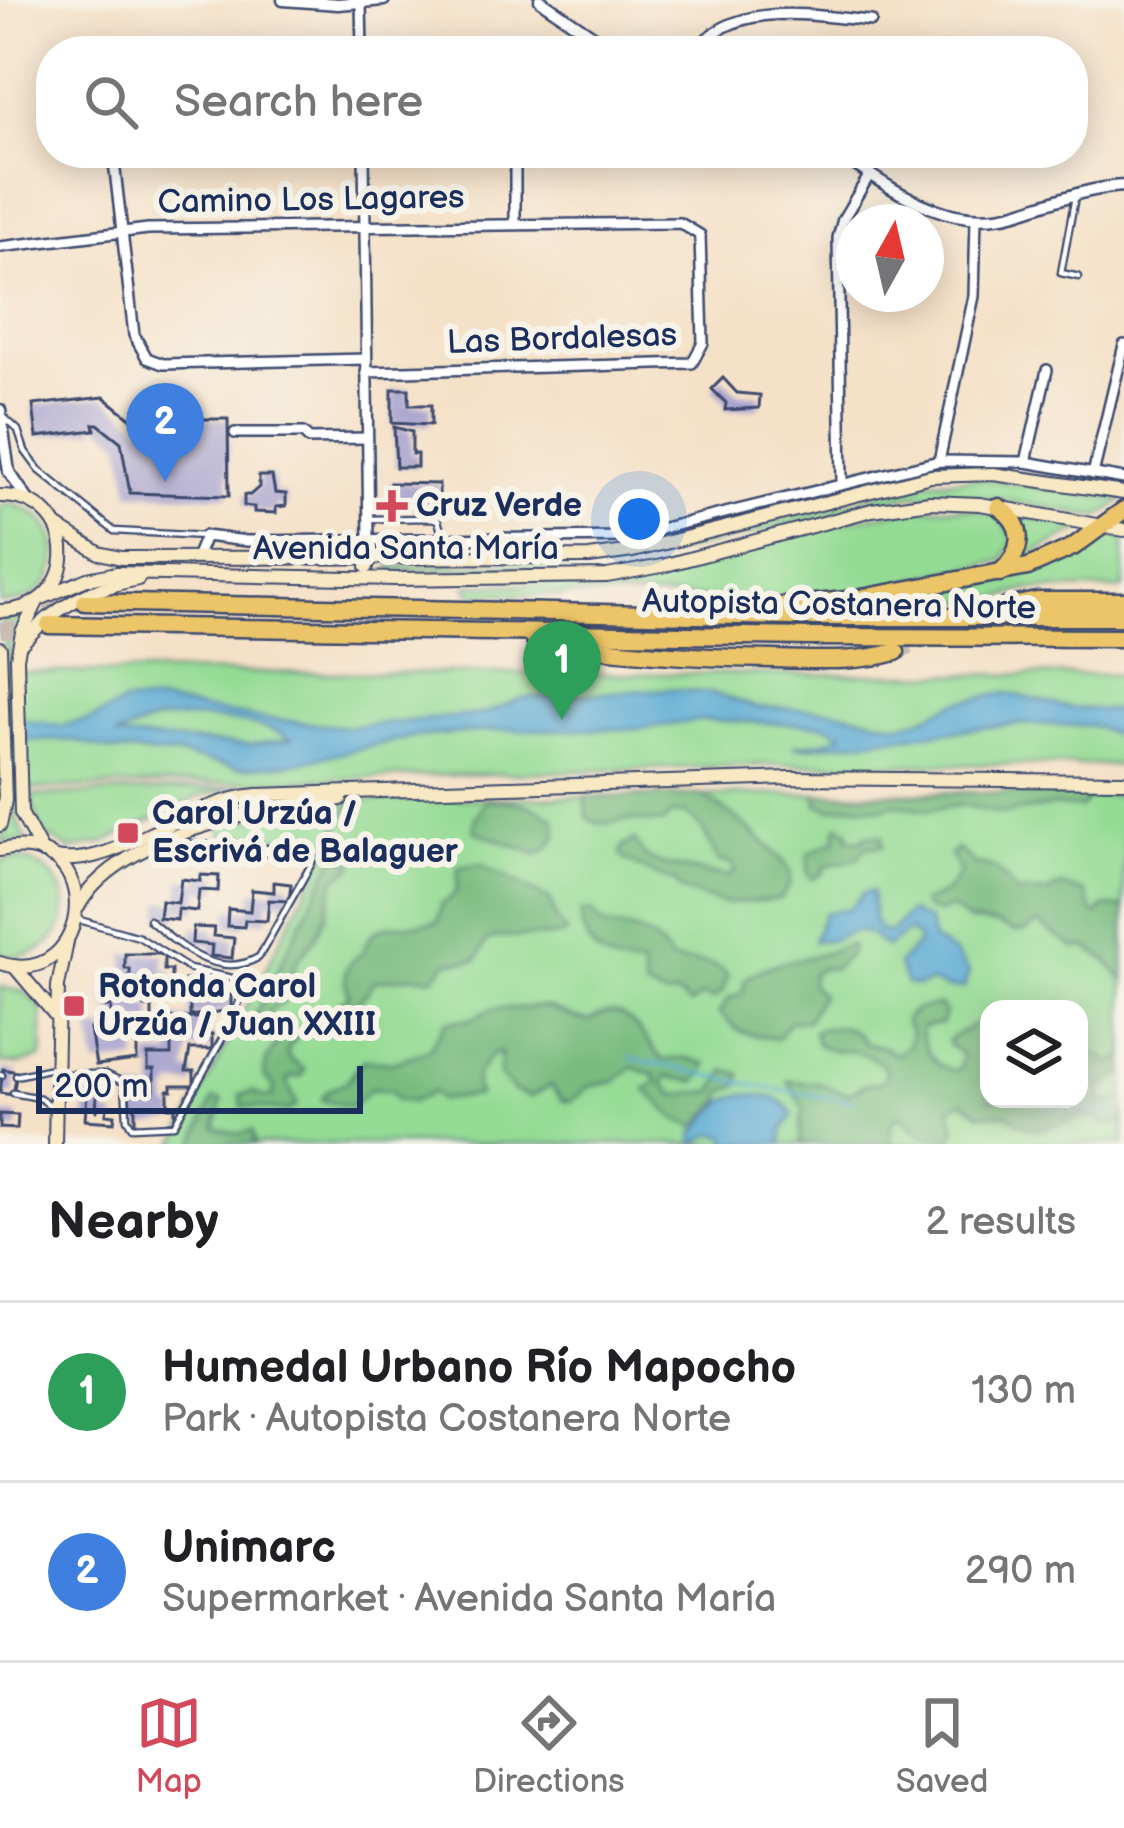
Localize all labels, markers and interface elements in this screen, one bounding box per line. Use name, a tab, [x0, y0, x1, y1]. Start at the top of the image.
search box	[36, 36, 1088, 168]
icon: search	[78, 69, 144, 135]
text: Search here	[174, 75, 423, 130]
street label: Camino Los Lagares	[157, 177, 465, 223]
north arrow	[836, 204, 944, 312]
street label: Las Bordalesas	[446, 315, 678, 363]
pin: 2	[126, 383, 204, 482]
place label: Cruz Verde	[416, 486, 582, 526]
your location	[609, 489, 669, 549]
marker: Cruz Verde	[379, 493, 405, 519]
street label: Avenida Santa María	[253, 529, 559, 569]
street label: Autopista Costanera Norte	[642, 582, 1036, 628]
pin: 1	[523, 621, 601, 720]
place label: Carol Urzúa / Escrivá de Balaguer	[152, 794, 459, 872]
marker: Carol Urzúa / Escrivá de Balaguer	[115, 820, 141, 846]
place label: Rotonda Carol Urzúa / Juan XXIII	[98, 967, 376, 1045]
marker: Rotonda Carol Urzúa / Juan XXIII	[61, 993, 87, 1019]
map controls	[980, 1000, 1088, 1108]
button: layers	[980, 1000, 1088, 1108]
scale bar	[36, 1060, 363, 1113]
text: 200 m	[54, 1067, 148, 1107]
text: Nearby	[48, 1192, 219, 1253]
text: 2 results	[925, 1199, 1076, 1246]
text: Humedal Urbano Río Mapocho	[162, 1341, 796, 1396]
text: 1	[79, 1368, 95, 1415]
text: 130 m	[971, 1368, 1076, 1415]
text: Park · Autopista Costanera Norte	[162, 1396, 731, 1443]
text: Unimarc	[162, 1521, 336, 1576]
text: 2	[75, 1548, 99, 1595]
text: 290 m	[965, 1548, 1076, 1595]
text: Supermarket · Avenida Santa María	[162, 1576, 776, 1623]
tab: Map	[136, 1690, 202, 1802]
tab: Directions	[473, 1690, 625, 1802]
tab: Saved	[896, 1690, 988, 1802]

